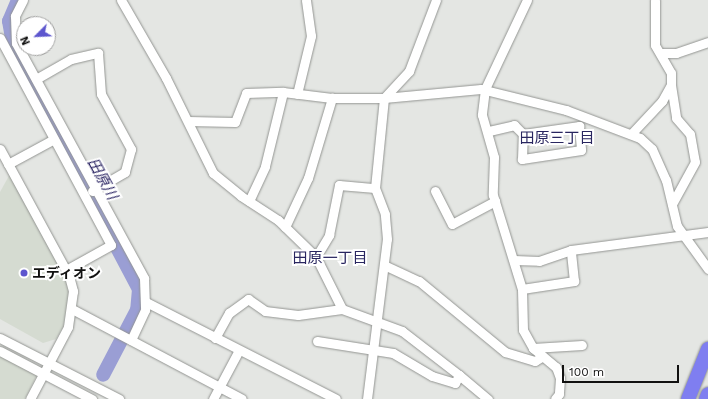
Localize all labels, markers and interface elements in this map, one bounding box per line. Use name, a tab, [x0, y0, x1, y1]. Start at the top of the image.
north arrow	[16, 16, 56, 56]
text: N	[18, 34, 33, 47]
district label: 田原三丁目	[520, 130, 594, 148]
water label: 田原川	[83, 155, 121, 203]
district label: 田原一丁目	[293, 250, 367, 268]
place label: エディオン	[32, 265, 102, 281]
marker: エディオン	[19, 268, 29, 278]
scale bar	[564, 357, 681, 383]
text: 100 m	[569, 365, 604, 379]

